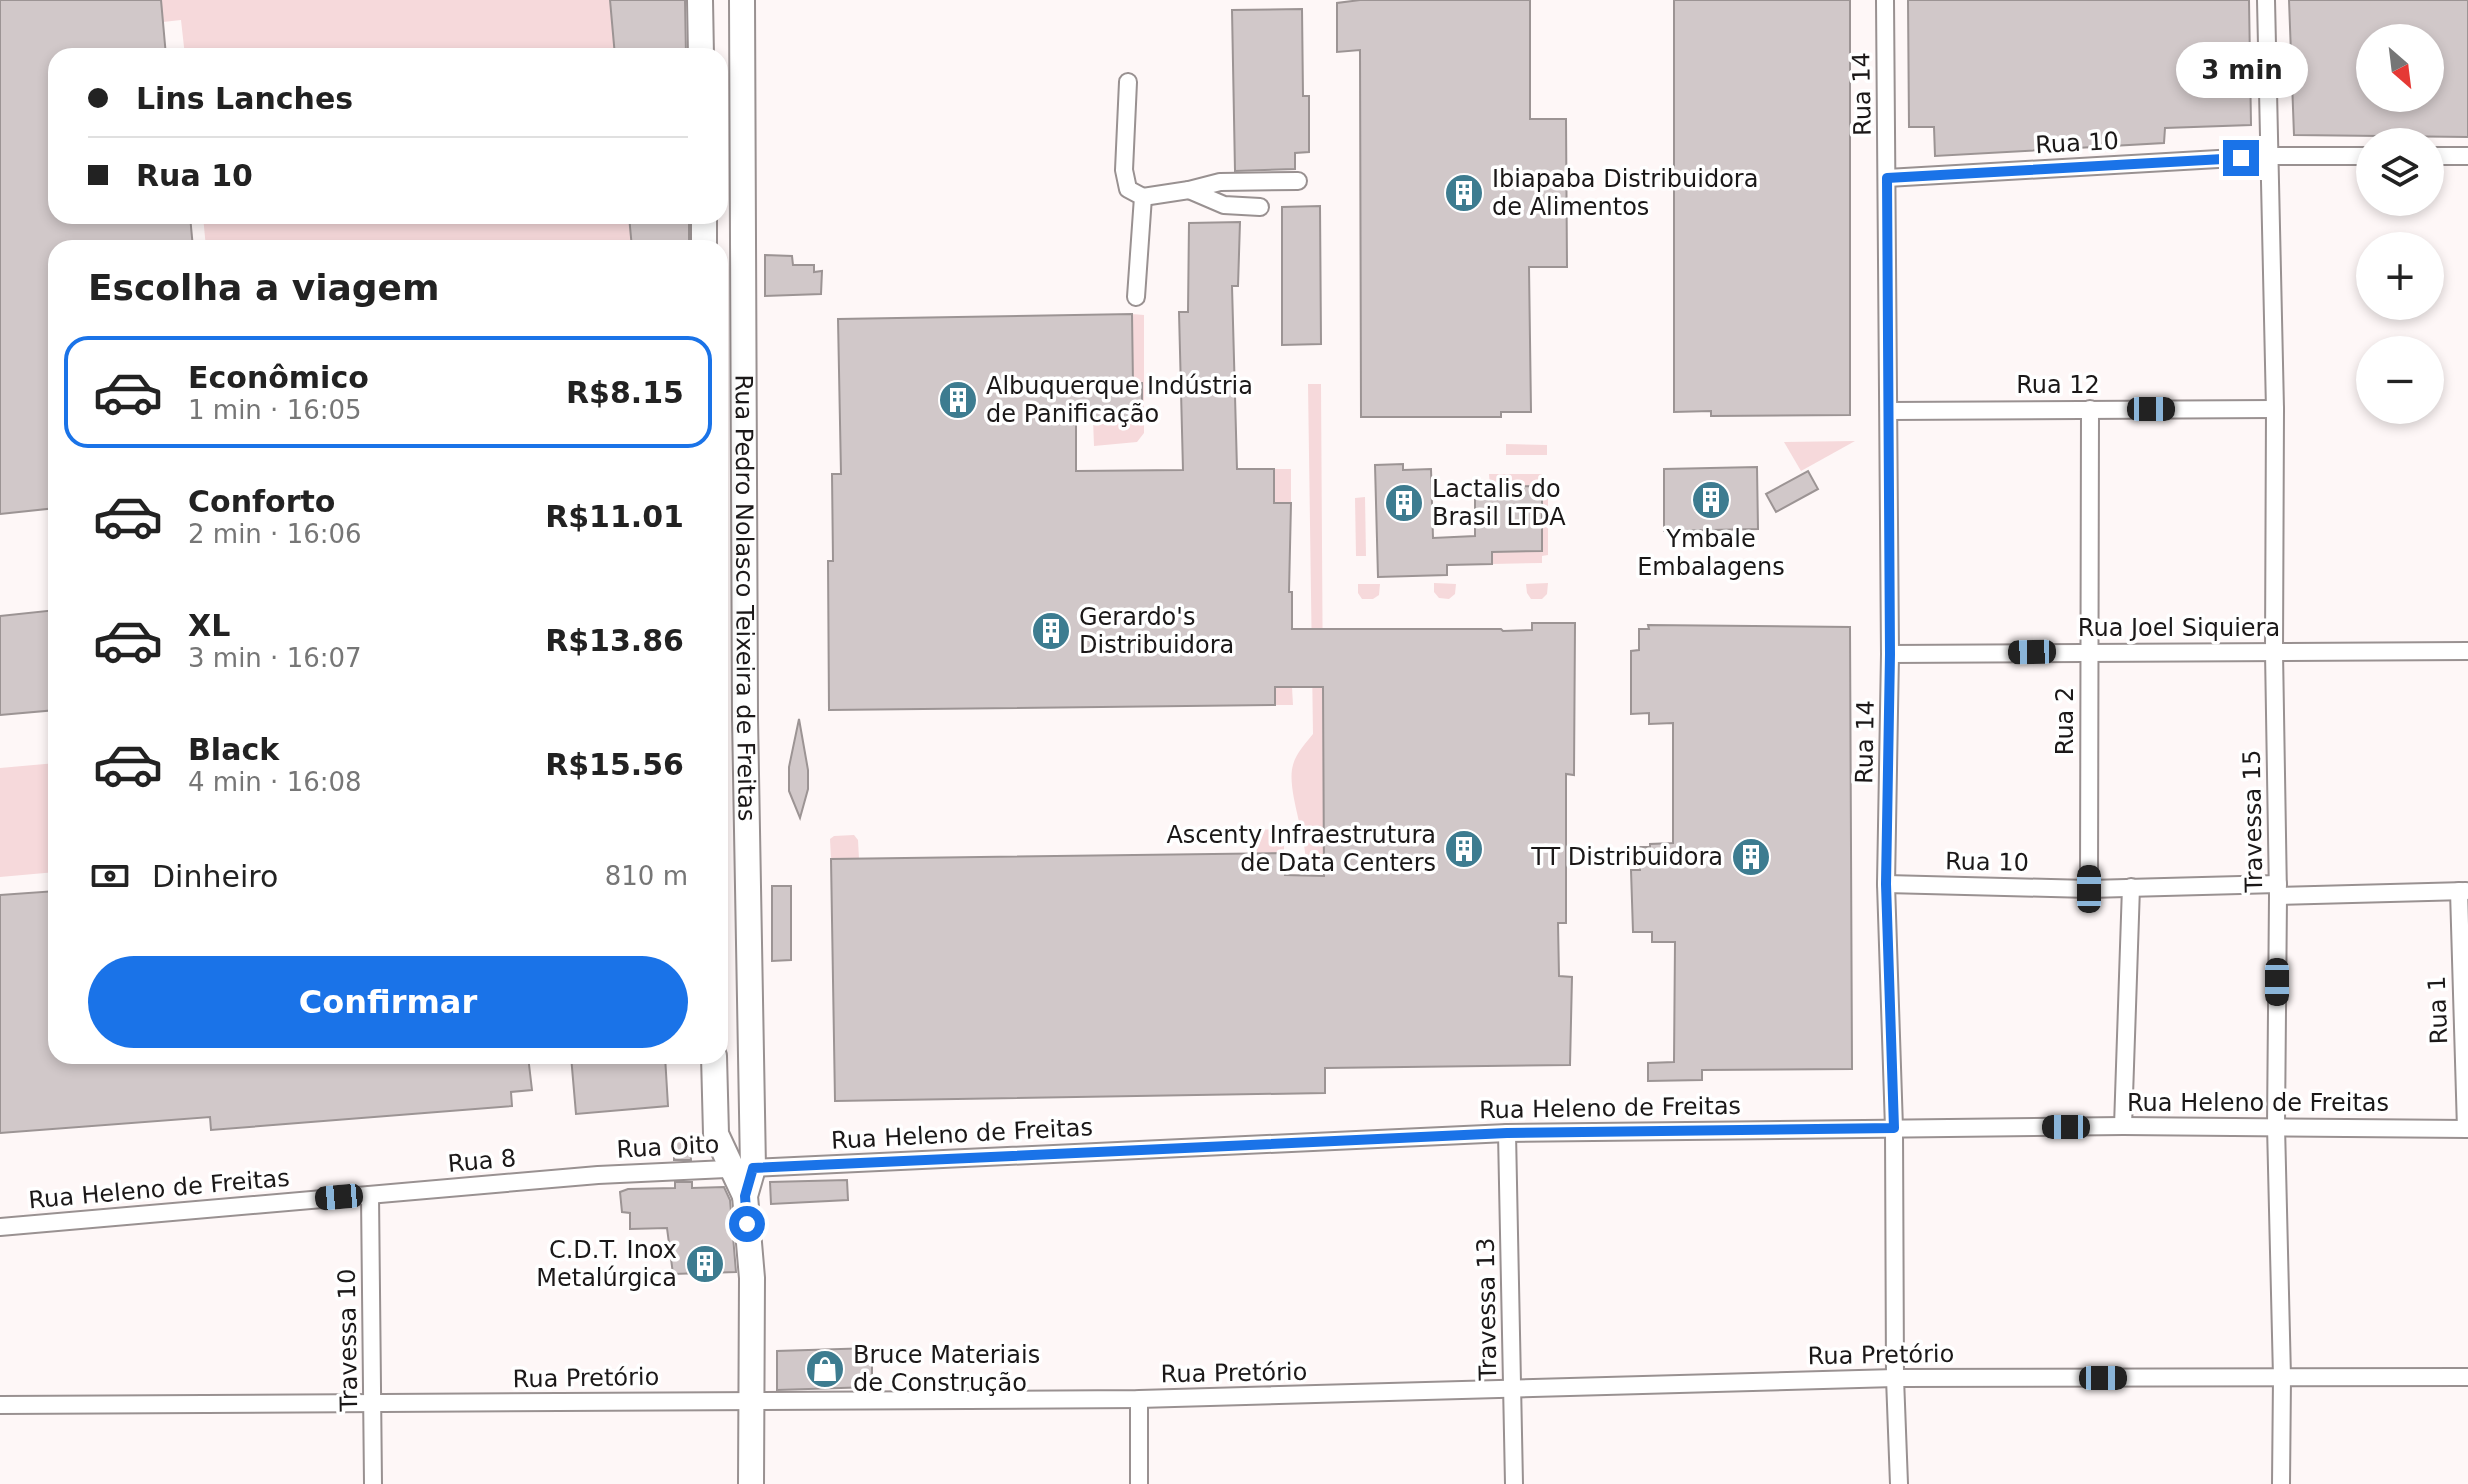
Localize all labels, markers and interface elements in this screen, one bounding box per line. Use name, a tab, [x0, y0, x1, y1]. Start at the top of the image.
north arrow	[2356, 24, 2444, 112]
map controls	[2356, 24, 2444, 424]
callout: 3 min	[2175, 42, 2307, 98]
street label: Rua 14	[1847, 52, 1877, 136]
text: 3 min	[2201, 55, 2283, 85]
text: Lins Lanches	[136, 81, 353, 116]
street label: Rua 10	[2034, 127, 2120, 159]
button: layers	[2356, 128, 2444, 216]
route end	[2223, 140, 2259, 176]
text: Rua 10	[136, 158, 253, 193]
place label: Ibiapaba Distribuidora de Alimentos	[1492, 165, 1758, 221]
building icon: Ibiapaba Distribuidora de Alimentos	[1443, 172, 1485, 214]
button: +	[2356, 232, 2444, 320]
text: Escolha a viagem	[88, 267, 440, 308]
button: −	[2356, 336, 2444, 424]
icon: car	[92, 356, 164, 428]
text: Econômico	[188, 360, 369, 395]
street label: Rua 12	[2016, 371, 2100, 399]
place label: Albuquerque Indústria de Panificação	[986, 372, 1253, 428]
text: R$8.15	[566, 375, 684, 410]
street label: Rua Pedro Nolasco Teixeira de Freitas	[730, 375, 761, 822]
building icon: Albuquerque Indústria de Panificação	[937, 379, 979, 421]
text: 1 min · 16:05	[188, 395, 362, 425]
car	[2127, 397, 2175, 421]
place label: Lactalis do Brasil LTDA	[1432, 475, 1566, 531]
building icon: Ymbale Embalagens	[1690, 479, 1732, 521]
icon: car	[92, 480, 164, 552]
building icon: Lactalis do Brasil LTDA	[1383, 482, 1425, 524]
text: Conforto	[188, 484, 335, 519]
text: R$11.01	[545, 499, 684, 534]
text: 2 min · 16:06	[188, 519, 362, 549]
place label: Ymbale Embalagens	[1637, 525, 1785, 581]
place label: Gerardo's Distribuidora	[1079, 603, 1234, 659]
icon: car	[92, 604, 164, 676]
text: XL	[188, 608, 230, 643]
building icon: Gerardo's Distribuidora	[1030, 610, 1072, 652]
street label: Rua Joel Siquiera	[2078, 614, 2280, 642]
text: R$13.86	[545, 623, 684, 658]
car	[2008, 640, 2056, 664]
text: 3 min · 16:07	[188, 643, 362, 673]
street label: Rua 2	[2051, 687, 2079, 755]
street label: Rua 14	[1850, 700, 1880, 784]
icon: car	[92, 728, 164, 800]
text: Black	[188, 732, 279, 767]
text: R$15.56	[545, 747, 684, 782]
street label: Travessa 15	[2238, 749, 2268, 894]
text: 4 min · 16:08	[188, 767, 362, 797]
place label: Ascenty Infraestrutura de Data Centers	[1166, 821, 1436, 877]
building icon: Ascenty Infraestrutura de Data Centers	[1443, 828, 1485, 870]
building icon: TT Distribuidora	[1730, 836, 1772, 878]
place label: TT Distribuidora	[1530, 843, 1723, 871]
street label: Rua 10	[1945, 847, 2029, 877]
icon: cash	[88, 854, 132, 898]
text: Dinheiro	[152, 859, 278, 894]
text: 810 m	[605, 861, 688, 891]
car	[2077, 865, 2101, 913]
button: Confirmar	[88, 956, 688, 1048]
car	[2265, 958, 2289, 1006]
street label: Rua 1	[2423, 975, 2453, 1045]
street label: Rua Heleno de Freitas	[2127, 1089, 2389, 1117]
street label: Rua Heleno de Freitas	[1479, 1092, 1741, 1124]
street label: Rua Heleno de Freitas	[830, 1113, 1094, 1155]
car	[2042, 1115, 2090, 1139]
street label: Rua Oito	[616, 1130, 720, 1164]
street label: Rua 8	[447, 1144, 517, 1178]
street label: Rua Heleno de Freitas	[27, 1164, 291, 1214]
car	[314, 1183, 364, 1211]
route start	[729, 1206, 765, 1242]
place label: C.D.T. Inox Metalúrgica	[536, 1236, 677, 1292]
street label: Travessa 13	[1472, 1237, 1502, 1382]
building icon: C.D.T. Inox Metalúrgica	[684, 1243, 726, 1285]
street label: Travessa 10	[333, 1268, 363, 1413]
street label: Rua Pretório	[1807, 1340, 1955, 1370]
place label: Bruce Materiais de Construção	[853, 1341, 1040, 1397]
shop icon: Bruce Materiais de Construção	[804, 1348, 846, 1390]
street label: Rua Pretório	[1160, 1358, 1308, 1388]
street label: Rua Pretório	[512, 1363, 660, 1393]
car	[2079, 1366, 2127, 1390]

